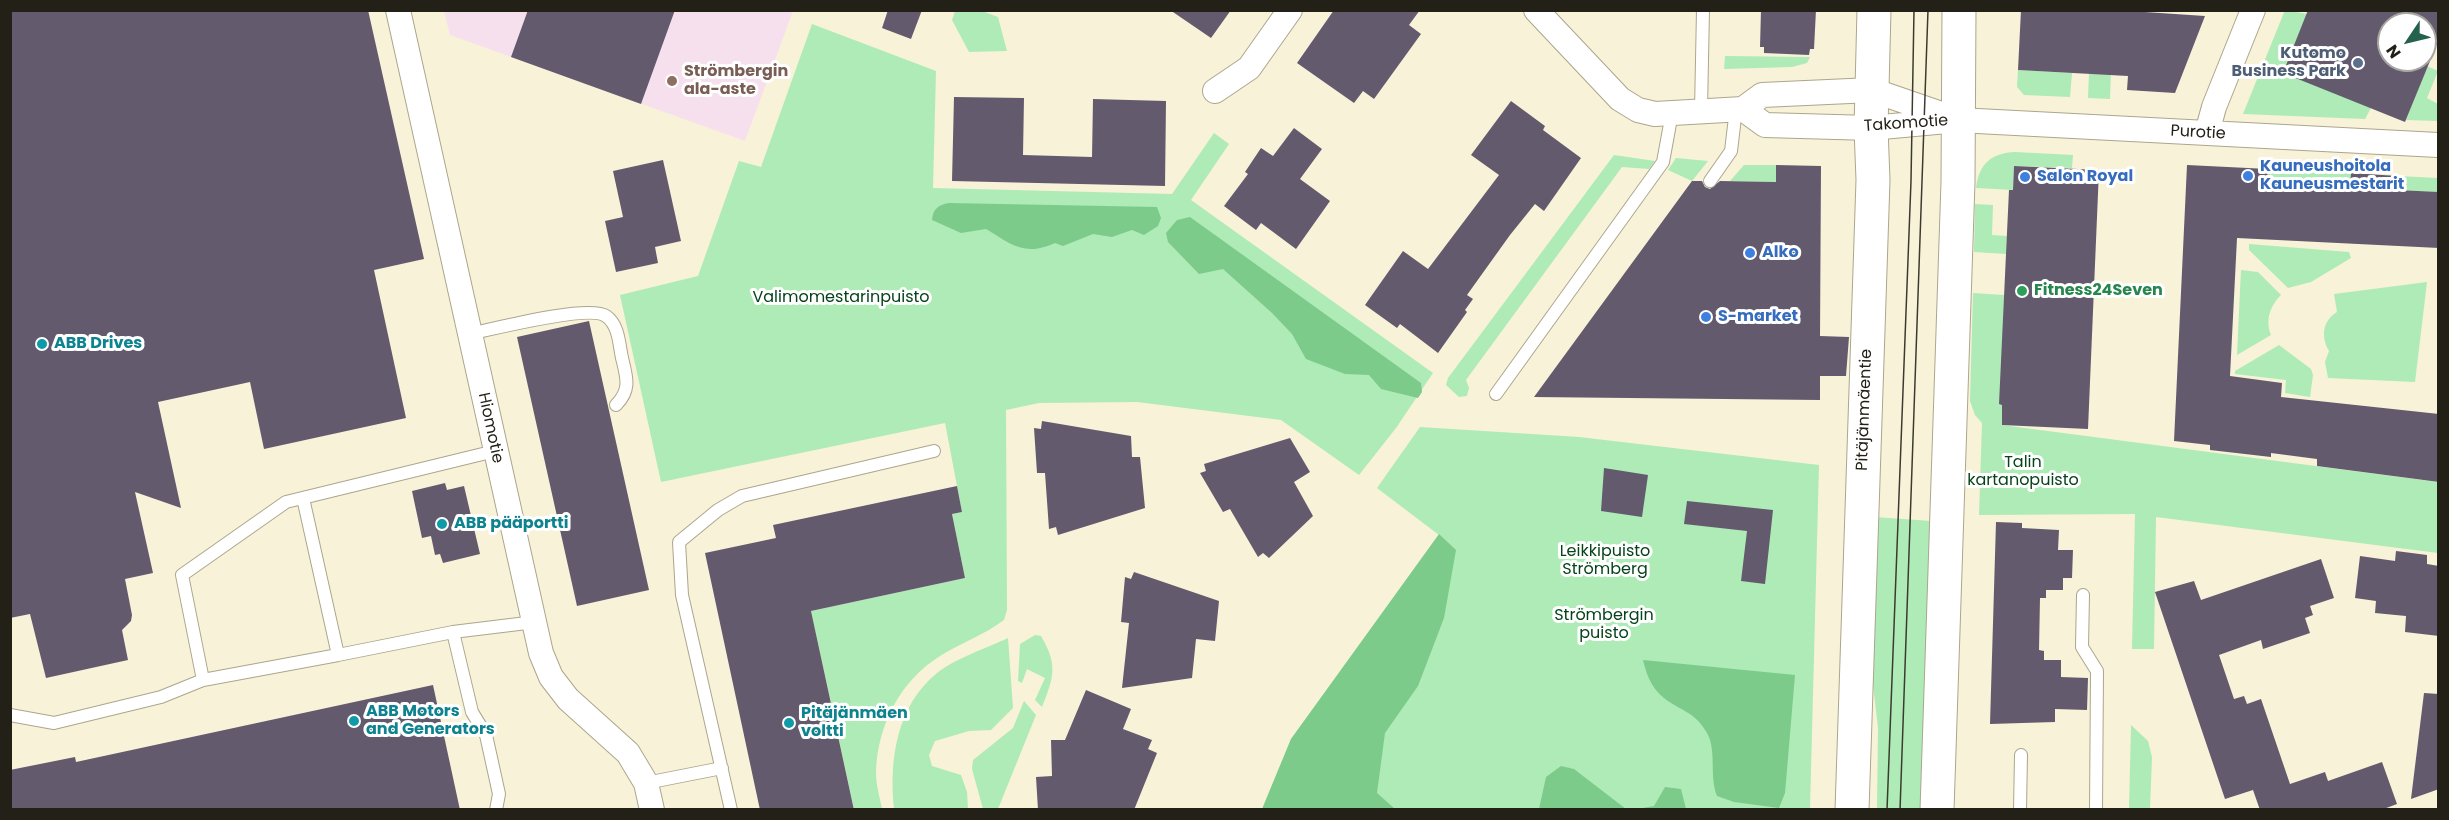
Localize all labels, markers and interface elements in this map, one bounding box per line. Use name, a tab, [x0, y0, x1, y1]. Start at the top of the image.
north arrow	[2377, 12, 2437, 72]
text: N	[2381, 40, 2406, 63]
place label: Kutomo Business Park	[2232, 44, 2346, 82]
marker: Kutomo Business Park	[2351, 56, 2365, 70]
place label: Strömbergin ala-aste	[684, 62, 788, 100]
marker: Strömbergin ala-aste	[665, 74, 679, 88]
street label: Takomotie	[1863, 111, 1949, 137]
street label: Purotie	[2170, 122, 2226, 144]
place label: Kauneushoitola Kauneusmestarit	[2260, 157, 2404, 195]
place label: Salon Royal	[2037, 167, 2133, 187]
marker: Kauneushoitola Kauneusmestarit	[2241, 169, 2255, 183]
marker: Salon Royal	[2018, 170, 2032, 184]
place label: Alko	[1762, 243, 1799, 263]
marker: Alko	[1743, 246, 1757, 260]
place label: Fitness24Seven	[2034, 281, 2163, 301]
marker: Fitness24Seven	[2015, 284, 2029, 298]
park label: Valimomestarinpuisto	[752, 288, 930, 308]
place label: S-market	[1718, 307, 1798, 327]
marker: S-market	[1699, 310, 1713, 324]
place label: ABB Drives	[54, 334, 142, 354]
marker: ABB Drives	[35, 337, 49, 351]
street label: Pitäjänmäentie	[1853, 349, 1877, 471]
street label: Hiomotie	[473, 391, 507, 465]
park label: Talin kartanopuisto	[1967, 453, 2079, 491]
place label: ABB pääportti	[454, 514, 568, 534]
marker: ABB pääportti	[435, 517, 449, 531]
park label: Leikkipuisto Strömberg	[1560, 542, 1650, 580]
park label: Strömbergin puisto	[1554, 606, 1654, 644]
place label: ABB Motors and Generators	[366, 702, 495, 740]
place label: Pitäjänmäen voltti	[801, 704, 908, 742]
marker: ABB Motors and Generators	[347, 714, 361, 728]
marker: Pitäjänmäen voltti	[782, 716, 796, 730]

